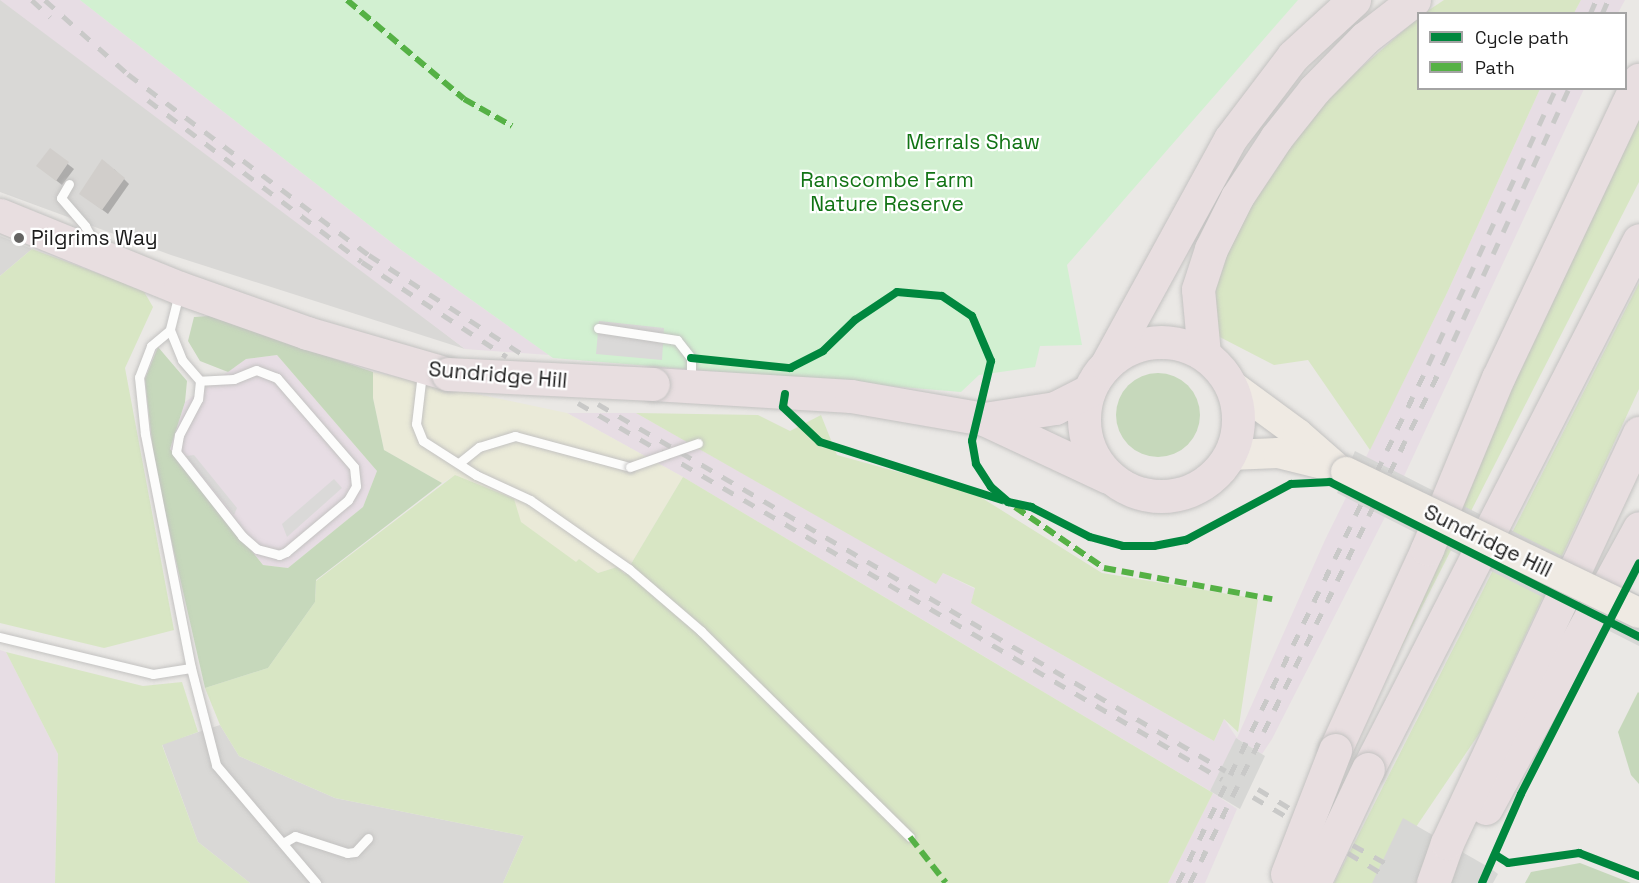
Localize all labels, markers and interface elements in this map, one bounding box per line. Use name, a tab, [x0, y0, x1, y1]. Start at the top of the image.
legend	[1417, 12, 1627, 90]
text: Cycle path	[1475, 26, 1569, 49]
text: Path	[1475, 56, 1515, 79]
park label: Merrals Shaw	[906, 129, 1040, 155]
park label: Ranscombe Farm Nature Reserve	[800, 167, 974, 217]
place label: Pilgrims Way	[31, 225, 158, 251]
marker: Pilgrims Way	[12, 231, 26, 245]
street label: Sundridge Hill	[428, 356, 568, 394]
street label: Sundridge Hill	[1420, 499, 1556, 583]

